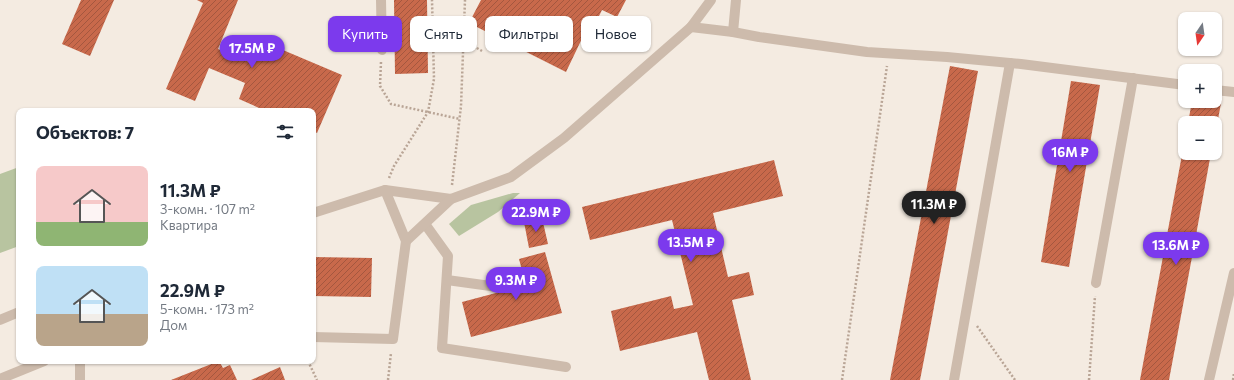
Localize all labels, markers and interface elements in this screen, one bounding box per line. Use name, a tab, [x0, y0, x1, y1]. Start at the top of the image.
north arrow	[1178, 12, 1222, 56]
map controls	[1178, 12, 1222, 160]
chip: Купить	[328, 16, 402, 52]
chip: Снять	[410, 16, 477, 52]
chip: Фильтры	[485, 16, 573, 52]
chip: Новое	[581, 16, 651, 52]
pin: 17.5M ₽	[215, 35, 289, 69]
text: 17.5M ₽	[229, 40, 275, 56]
button: +	[1178, 64, 1222, 108]
button: −	[1178, 116, 1222, 160]
icon: filters	[274, 121, 296, 143]
text: Объектов: 7	[36, 122, 134, 143]
pin: 16M ₽	[1042, 139, 1098, 173]
text: 16M ₽	[1051, 144, 1089, 160]
text: 11.3M ₽	[160, 180, 221, 201]
icon: home	[68, 182, 116, 230]
pin: 11.3M ₽	[897, 191, 971, 225]
text: 11.3M ₽	[911, 196, 957, 212]
pin: 22.9M ₽	[499, 199, 573, 233]
text: 3-комн. · 107 m²	[160, 201, 255, 217]
text: 22.9M ₽	[511, 204, 561, 220]
text: Квартира	[160, 217, 218, 233]
pin: 13.5M ₽	[654, 229, 728, 263]
pin: 13.6M ₽	[1139, 232, 1213, 266]
text: 13.5M ₽	[667, 234, 715, 250]
text: 13.6M ₽	[1152, 237, 1200, 253]
pin: 9.3M ₽	[483, 267, 549, 301]
text: 9.3M ₽	[495, 272, 537, 288]
text: 22.9M ₽	[160, 280, 225, 301]
icon: home	[68, 282, 116, 330]
text: 5-комн. · 173 m²	[160, 301, 254, 317]
text: Дом	[160, 317, 187, 333]

